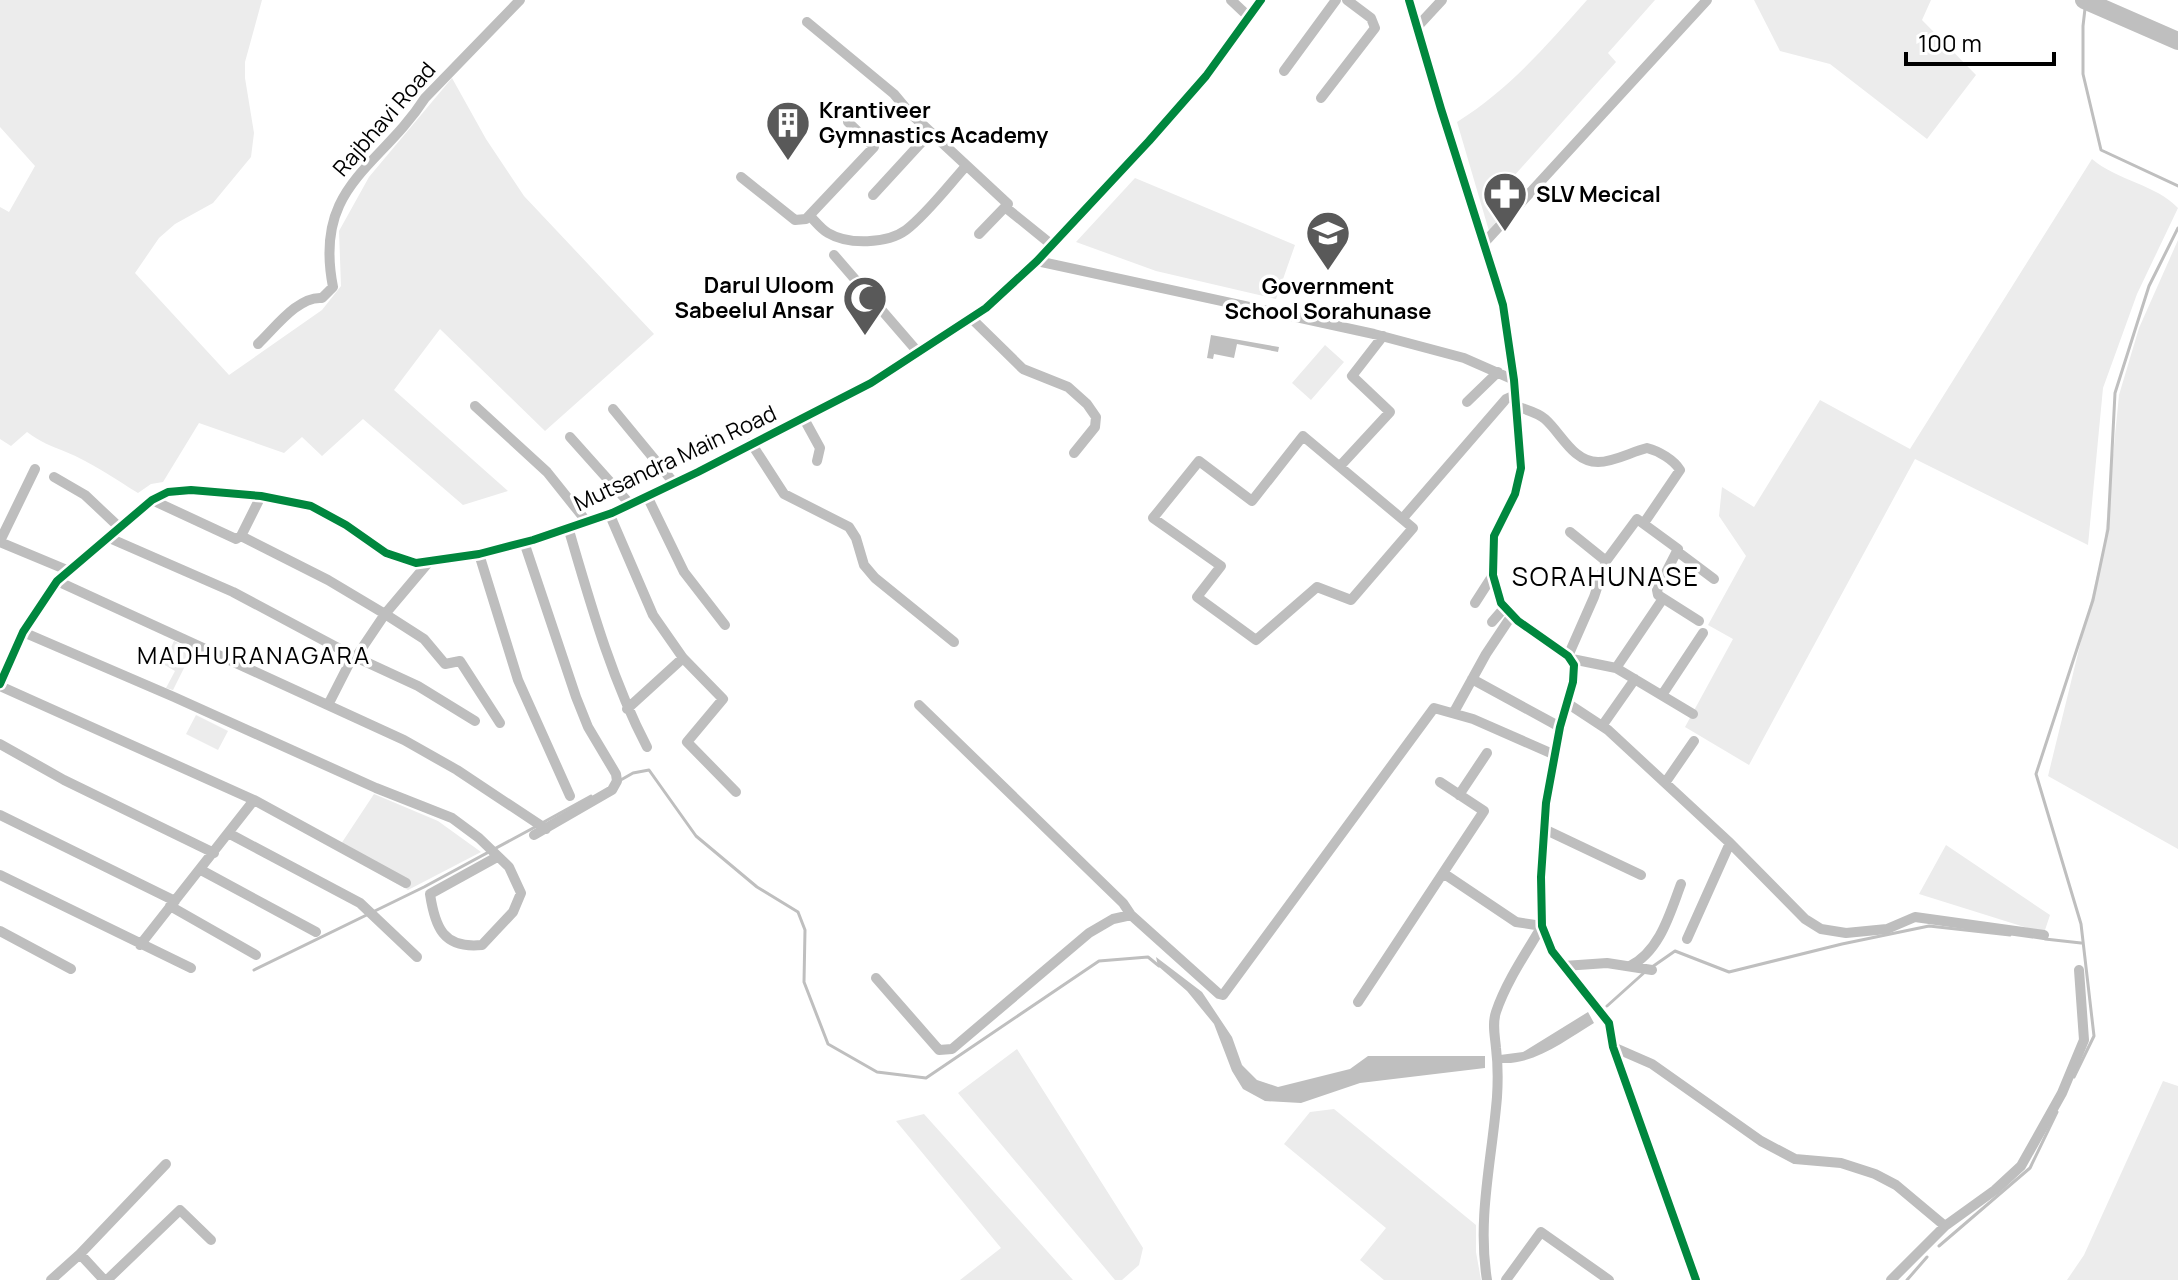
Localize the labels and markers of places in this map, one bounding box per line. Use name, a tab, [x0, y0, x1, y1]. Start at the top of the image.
place label: Krantiveer Gymnastics Academy	[819, 95, 1049, 150]
building icon: Krantiveer Gymnastics Academy	[764, 99, 812, 162]
pharmacy icon: SLV Mecical	[1481, 170, 1529, 233]
place label: SLV Mecical	[1536, 179, 1661, 209]
school or university icon: Government School Sorahunase	[1304, 209, 1352, 272]
place label: Darul Uloom Sabeelul Ansar	[674, 270, 834, 325]
place label: Government School Sorahunase	[1225, 271, 1432, 326]
mosque icon: Darul Uloom Sabeelul Ansar	[841, 274, 889, 337]

